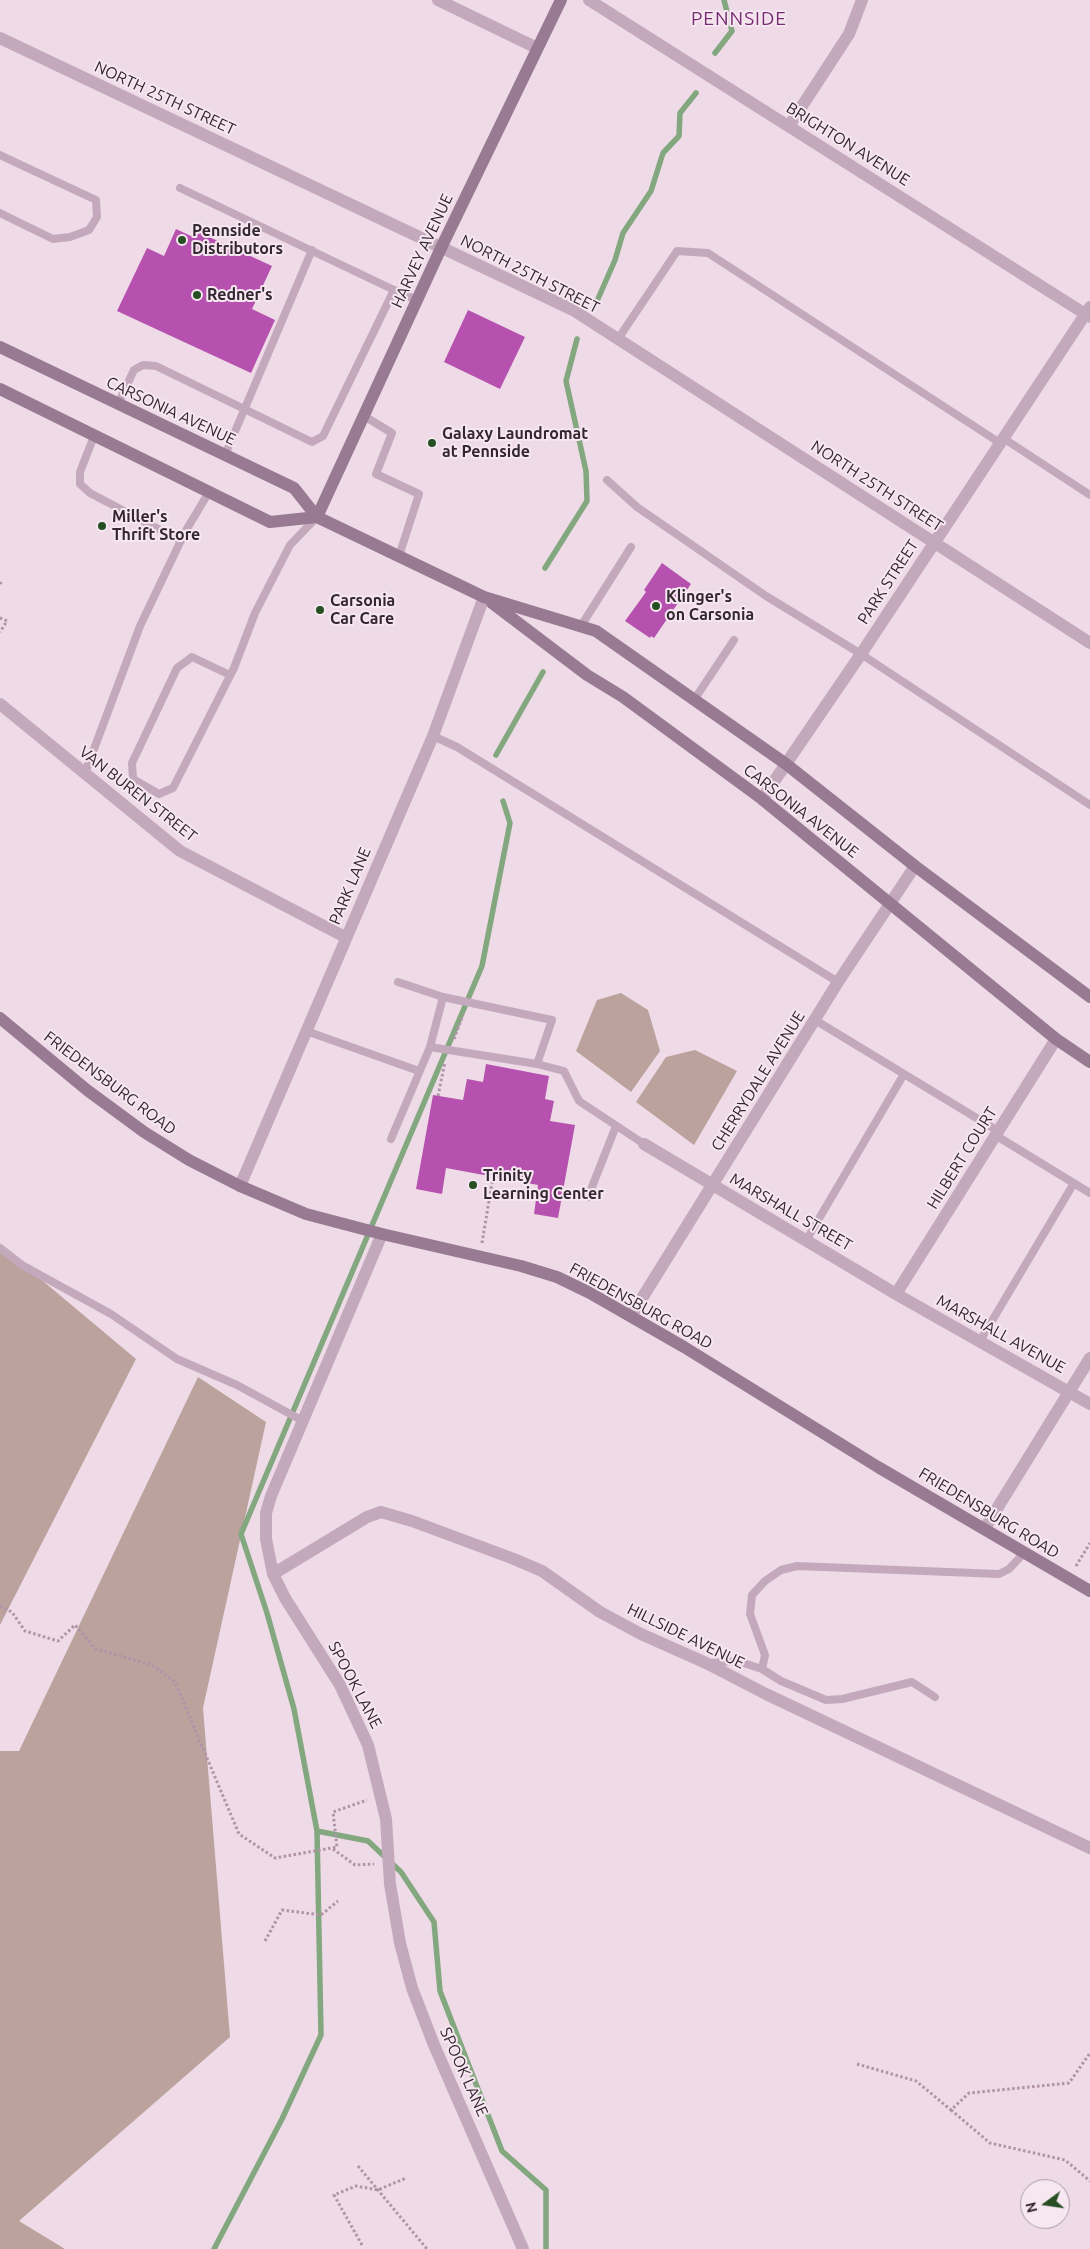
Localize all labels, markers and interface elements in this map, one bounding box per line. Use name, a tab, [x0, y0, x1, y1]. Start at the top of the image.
district label: PENNSIDE	[690, 8, 788, 30]
street label: NORTH 25TH STREET	[91, 57, 239, 139]
street label: BRIGHTON AVENUE	[783, 98, 913, 190]
street label: HARVEY AVENUE	[387, 191, 457, 311]
place label: Pennside Distributors	[192, 221, 283, 259]
street label: NORTH 25TH STREET	[457, 231, 603, 317]
marker: Pennside Distributors	[176, 234, 188, 246]
place label: Redner's	[207, 285, 273, 305]
marker: Redner's	[191, 289, 203, 301]
street label: CARSONIA AVENUE	[103, 373, 239, 449]
place label: Galaxy Laundromat at Pennside	[442, 424, 588, 462]
street label: NORTH 25TH STREET	[807, 436, 947, 536]
marker: Galaxy Laundromat at Pennside	[426, 437, 438, 449]
place label: Miller's Thrift Store	[112, 507, 200, 545]
marker: Miller's Thrift Store	[96, 520, 108, 532]
street label: PARK STREET	[854, 536, 922, 628]
place label: Klinger's on Carsonia	[666, 587, 754, 625]
place label: Carsonia Car Care	[330, 591, 395, 629]
marker: Klinger's on Carsonia	[650, 600, 662, 612]
marker: Carsonia Car Care	[314, 604, 326, 616]
street label: VAN BUREN STREET	[75, 742, 201, 846]
street label: CARSONIA AVENUE	[740, 760, 862, 862]
street label: PARK LANE	[325, 844, 375, 928]
street label: CHERRYDALE AVENUE	[707, 1007, 809, 1155]
street label: FRIEDENSBURG ROAD	[40, 1027, 180, 1139]
street label: HILBERT COURT	[923, 1103, 1001, 1213]
place label: Trinity Learning Center	[483, 1166, 604, 1204]
street label: MARSHALL STREET	[726, 1169, 856, 1255]
marker: Trinity Learning Center	[467, 1179, 479, 1191]
street label: FRIEDENSBURG ROAD	[566, 1259, 716, 1353]
street label: MARSHALL AVENUE	[933, 1291, 1069, 1377]
street label: FRIEDENSBURG ROAD	[915, 1463, 1063, 1563]
street label: HILLSIDE AVENUE	[624, 1599, 748, 1673]
street label: SPOOK LANE	[324, 1638, 386, 1732]
street label: SPOOK LANE	[436, 2024, 492, 2120]
north arrow	[1020, 2179, 1070, 2229]
text: N	[1022, 2200, 1040, 2214]

